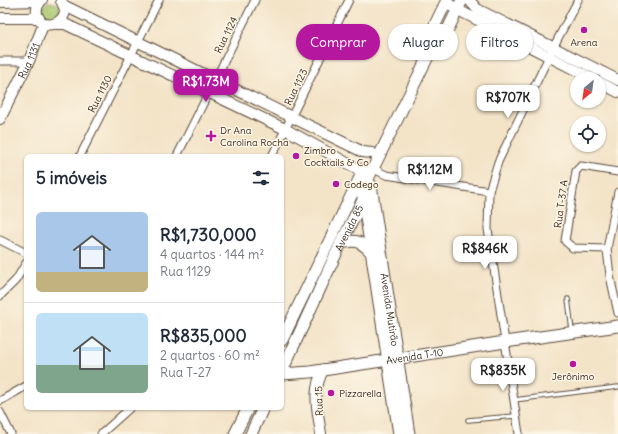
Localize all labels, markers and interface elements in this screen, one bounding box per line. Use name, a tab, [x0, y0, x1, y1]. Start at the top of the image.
street label: Rua 1124	[212, 14, 241, 55]
chip: Comprar	[296, 24, 380, 60]
chip: Alugar	[388, 24, 458, 60]
chip: Filtros	[466, 24, 533, 60]
marker: Arena	[579, 25, 589, 35]
place label: Arena	[570, 36, 598, 49]
street label: Rua 1131	[15, 41, 42, 81]
street label: Rua 1123	[282, 66, 311, 108]
pin: R$1.73M	[169, 69, 243, 103]
north arrow	[570, 72, 606, 108]
map controls	[570, 72, 606, 152]
street label: Rua 1130	[85, 73, 115, 115]
text: R$1.73M	[182, 73, 230, 90]
pin: R$707K	[475, 85, 541, 119]
text: R$707K	[486, 89, 530, 106]
button: locate	[570, 116, 606, 152]
place label: Dr Ana Carolina Rocha	[220, 124, 289, 149]
marker: Dr Ana Carolina Rocha	[205, 130, 217, 142]
place label: Zimbro Cocktails & Co	[304, 144, 369, 169]
marker: Zimbro Cocktails & Co	[291, 151, 301, 161]
pin: R$1.12M	[393, 157, 467, 191]
text: R$1.12M	[407, 161, 453, 178]
text: 5 imóveis	[36, 167, 107, 189]
icon: filters	[250, 167, 272, 189]
place label: Codego	[344, 178, 379, 191]
marker: Codego	[331, 179, 341, 189]
street label: Rua T-37 A	[551, 179, 571, 229]
street label: Avenida 85	[332, 202, 366, 253]
text: R$1,730,000	[160, 224, 257, 246]
icon: home	[68, 228, 116, 276]
pin: R$846K	[452, 236, 518, 270]
text: R$846K	[462, 240, 508, 257]
text: 4 quartos · 144 m²	[160, 246, 264, 263]
text: Rua 1129	[160, 263, 211, 280]
street label: Avenida Mutirão	[378, 272, 402, 347]
text: R$835,000	[160, 325, 247, 347]
icon: home	[68, 329, 116, 377]
street label: Avenida T-10	[385, 345, 444, 367]
text: 2 quartos · 60 m²	[160, 347, 260, 364]
pin: R$835K	[470, 358, 536, 392]
marker: Jerônimo	[568, 359, 578, 369]
text: R$835K	[480, 362, 526, 379]
text: Rua T-27	[160, 364, 211, 381]
place label: Jerônimo	[552, 370, 595, 383]
street label: Rua 15	[312, 386, 326, 416]
place label: Pizzarella	[339, 387, 382, 400]
marker: Pizzarella	[326, 388, 336, 398]

